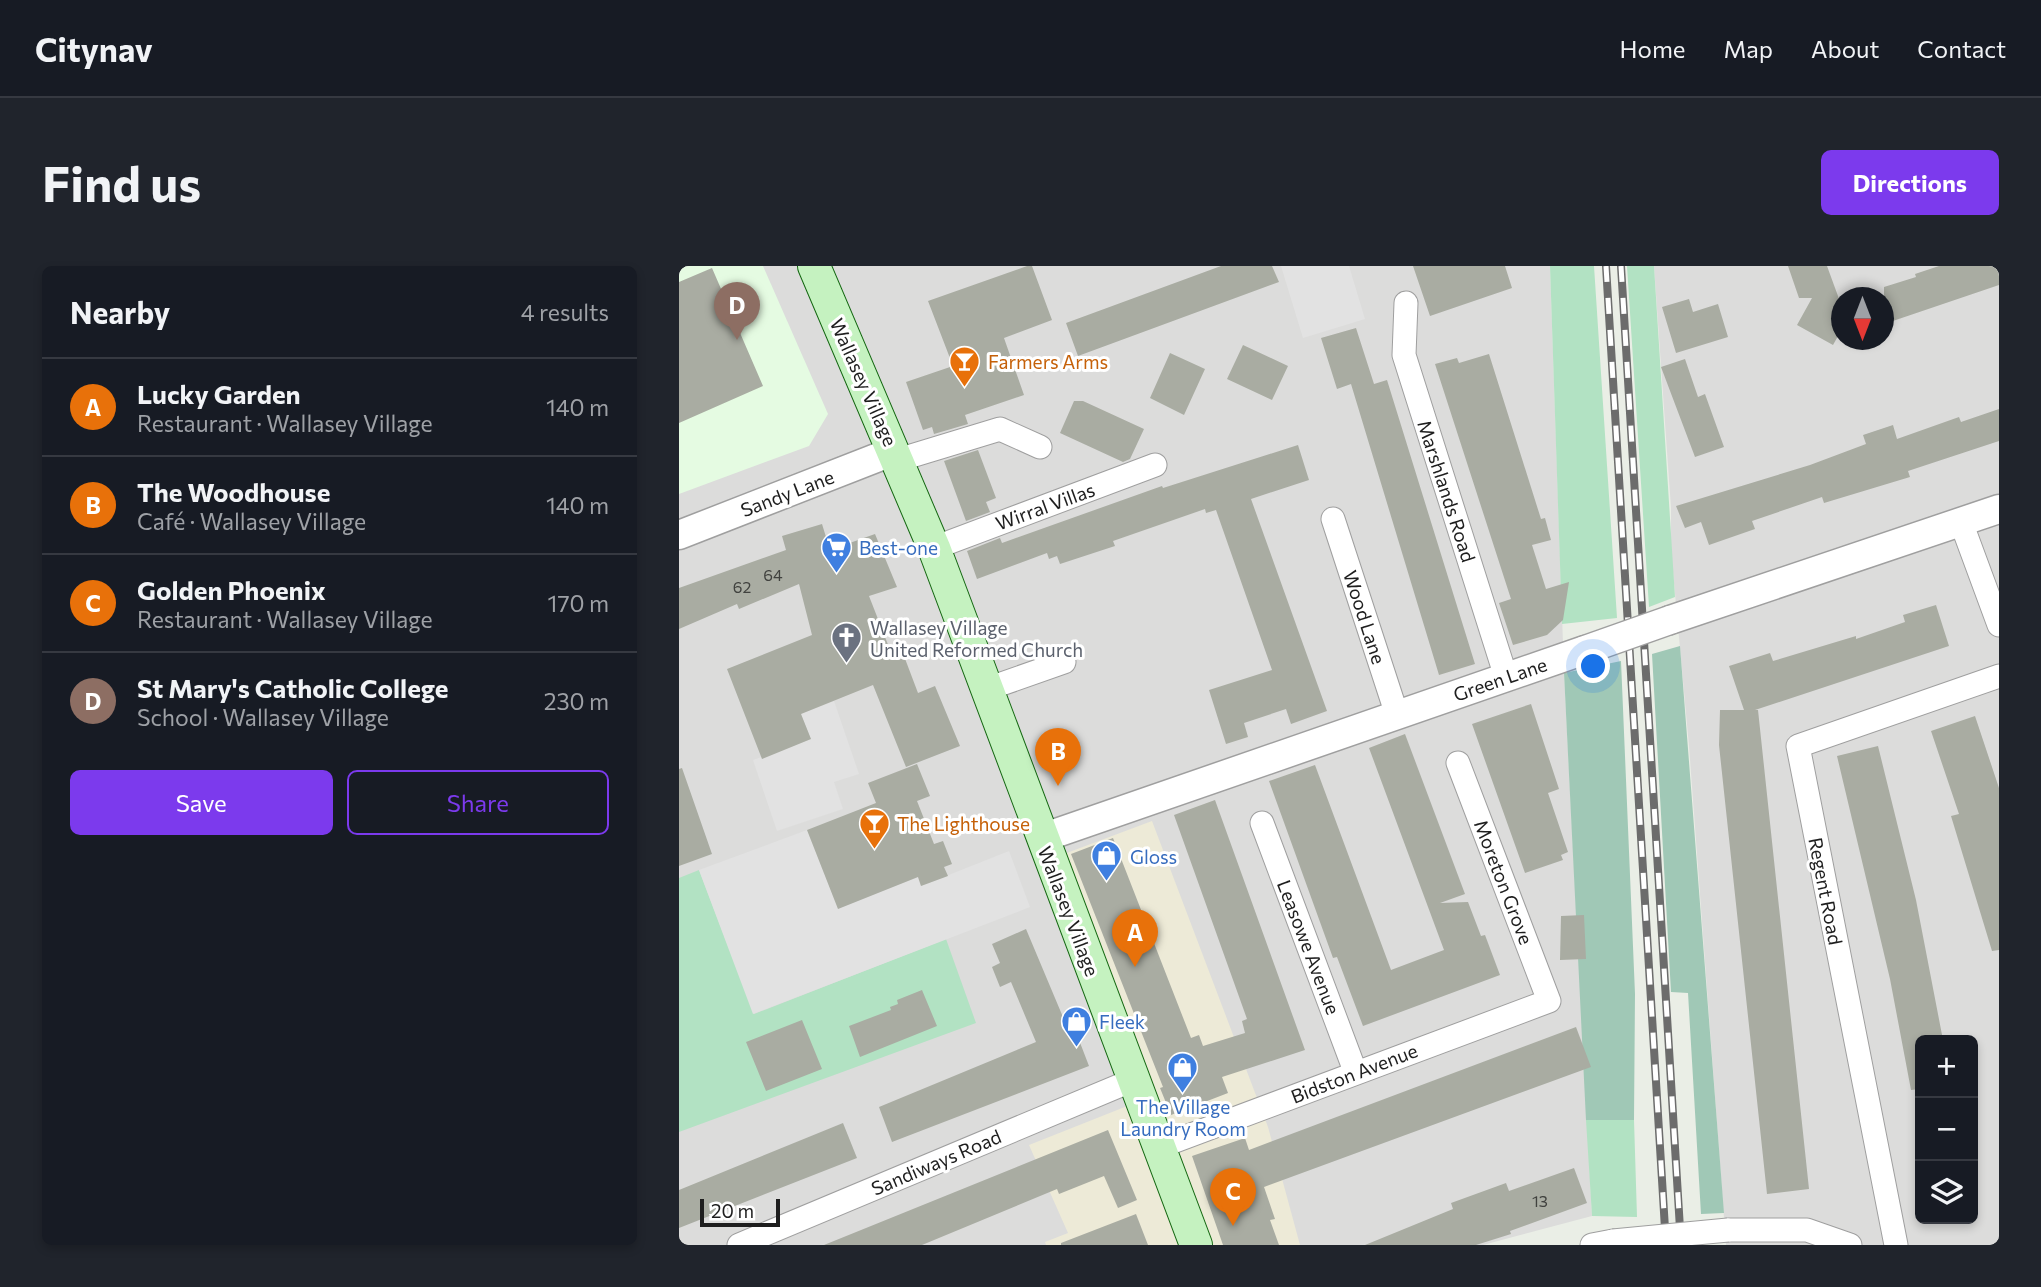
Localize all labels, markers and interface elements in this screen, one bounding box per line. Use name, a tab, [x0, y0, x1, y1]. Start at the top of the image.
text: Citynav	[35, 28, 153, 69]
text: Home	[1620, 34, 1686, 63]
text: Map	[1724, 34, 1773, 63]
text: About	[1811, 34, 1879, 63]
text: Contact	[1917, 34, 2006, 63]
button: Directions	[1821, 150, 1999, 215]
text: Find us	[42, 152, 201, 212]
pin: D	[714, 282, 760, 340]
north arrow	[1831, 287, 1894, 350]
text: Nearby	[70, 293, 170, 330]
text: 4 results	[521, 298, 609, 326]
street label: Wallasey Village	[826, 315, 902, 449]
bar icon: Farmers Arms	[948, 344, 982, 388]
place label: Farmers Arms	[988, 350, 1108, 373]
text: Lucky Garden	[137, 378, 301, 409]
text: A	[85, 393, 101, 421]
text: 140 m	[546, 393, 609, 421]
text: Restaurant · Wallasey Village	[137, 409, 433, 437]
street label: Marshlands Road	[1413, 417, 1481, 565]
street label: Sandy Lane	[737, 465, 837, 521]
text: The Woodhouse	[137, 476, 330, 507]
street label: Wirral Villas	[992, 477, 1098, 535]
text: B	[85, 491, 101, 519]
text: 140 m	[546, 491, 609, 519]
text: Café · Wallasey Village	[137, 507, 366, 535]
supermarket icon: Best-one	[819, 530, 853, 574]
place label: Best-one	[859, 536, 938, 559]
house number: 64	[763, 565, 783, 584]
street label: Wood Lane	[1339, 567, 1391, 667]
text: Golden Phoenix	[137, 574, 326, 605]
house number: 62	[733, 577, 751, 596]
text: C	[85, 589, 101, 617]
text: 170 m	[548, 589, 609, 617]
text: Restaurant · Wallasey Village	[137, 605, 433, 633]
place label: Wallasey Village United Reformed Church	[870, 616, 1083, 661]
church icon: Wallasey Village United Reformed Church	[830, 621, 864, 665]
your location	[1576, 649, 1610, 683]
street label: Green Lane	[1450, 652, 1550, 706]
text: St Mary's Catholic College	[137, 672, 449, 703]
text: D	[85, 687, 101, 715]
text: 230 m	[544, 687, 609, 715]
text: School · Wallasey Village	[137, 703, 389, 731]
pin: B	[1035, 728, 1081, 786]
button: Save	[70, 770, 333, 835]
button: Share	[347, 770, 609, 835]
bar icon: The Lighthouse	[857, 806, 891, 850]
place label: The Lighthouse	[897, 812, 1030, 835]
street label: Moreton Grove	[1470, 816, 1538, 948]
street label: Regent Road	[1804, 835, 1848, 947]
shop icon: Gloss	[1090, 839, 1124, 883]
street label: Wallasey Village	[1034, 843, 1104, 979]
place label: Gloss	[1130, 845, 1177, 868]
street label: Leasowe Avenue	[1273, 876, 1345, 1018]
pin: A	[1112, 909, 1158, 967]
shop icon: Fleek	[1059, 1004, 1093, 1048]
place label: Fleek	[1099, 1010, 1145, 1033]
map controls	[1915, 1035, 1978, 1224]
button: +	[1915, 1035, 1978, 1098]
street label: Bidston Avenue	[1288, 1038, 1420, 1108]
shop icon: The Village Laundry Room	[1166, 1050, 1200, 1094]
place label: The Village Laundry Room	[1120, 1095, 1246, 1140]
button: −	[1915, 1098, 1978, 1161]
street label: Sandiways Road	[868, 1124, 1004, 1200]
button: layers	[1915, 1161, 1978, 1224]
pin: C	[1210, 1168, 1256, 1226]
house number: 13	[1532, 1191, 1548, 1210]
scale bar	[700, 1196, 781, 1228]
text: 20 m	[711, 1199, 754, 1222]

